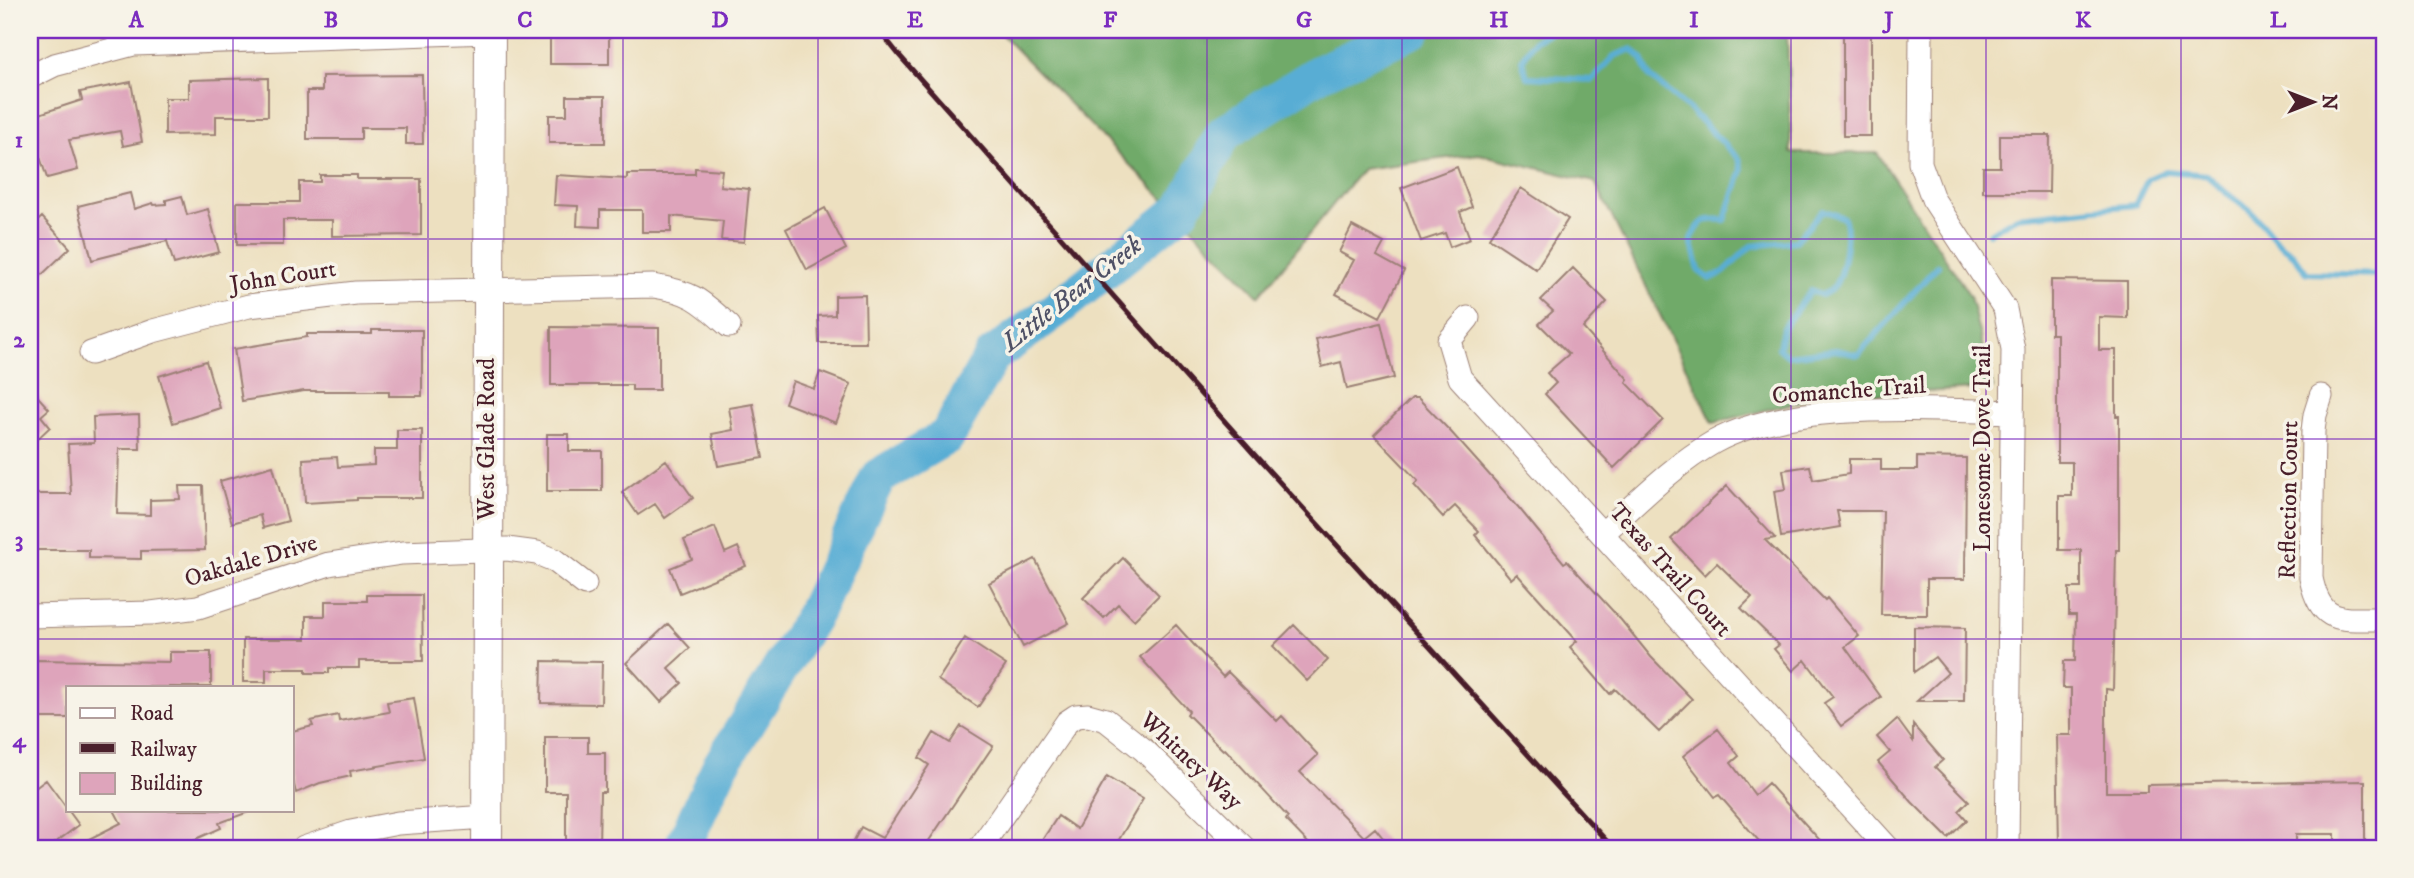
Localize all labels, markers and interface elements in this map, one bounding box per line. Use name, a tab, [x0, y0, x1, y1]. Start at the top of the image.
text: A	[128, 6, 145, 35]
text: B	[324, 6, 338, 35]
text: C	[517, 6, 533, 35]
text: D	[711, 6, 729, 35]
text: E	[907, 6, 923, 35]
text: F	[1103, 6, 1118, 35]
text: G	[1296, 6, 1312, 35]
text: H	[1489, 6, 1509, 35]
text: I	[1689, 6, 1699, 35]
text: J	[1881, 6, 1894, 35]
text: K	[2075, 6, 2092, 35]
text: L	[2270, 6, 2287, 35]
north arrow	[2278, 66, 2348, 136]
text: N	[2317, 94, 2340, 110]
text: 1	[15, 126, 23, 155]
water label: Little Bear Creek	[994, 229, 1149, 360]
street label: John Court	[226, 254, 338, 300]
text: 2	[13, 326, 25, 355]
street label: Lonesome Dove Trail	[1968, 343, 1998, 552]
street label: West Glade Road	[472, 358, 502, 521]
street label: Comanche Trail	[1771, 371, 1928, 411]
street label: Reflection Court	[2273, 420, 2305, 580]
street label: Texas Trail Court	[1602, 497, 1738, 643]
text: 3	[15, 526, 23, 555]
street label: Oakdale Drive	[181, 528, 321, 594]
legend	[66, 686, 294, 812]
text: Road	[130, 701, 174, 727]
street label: Whitney Way	[1133, 705, 1249, 817]
text: 4	[12, 726, 27, 755]
text: Railway	[130, 737, 198, 763]
text: Building	[130, 771, 203, 797]

